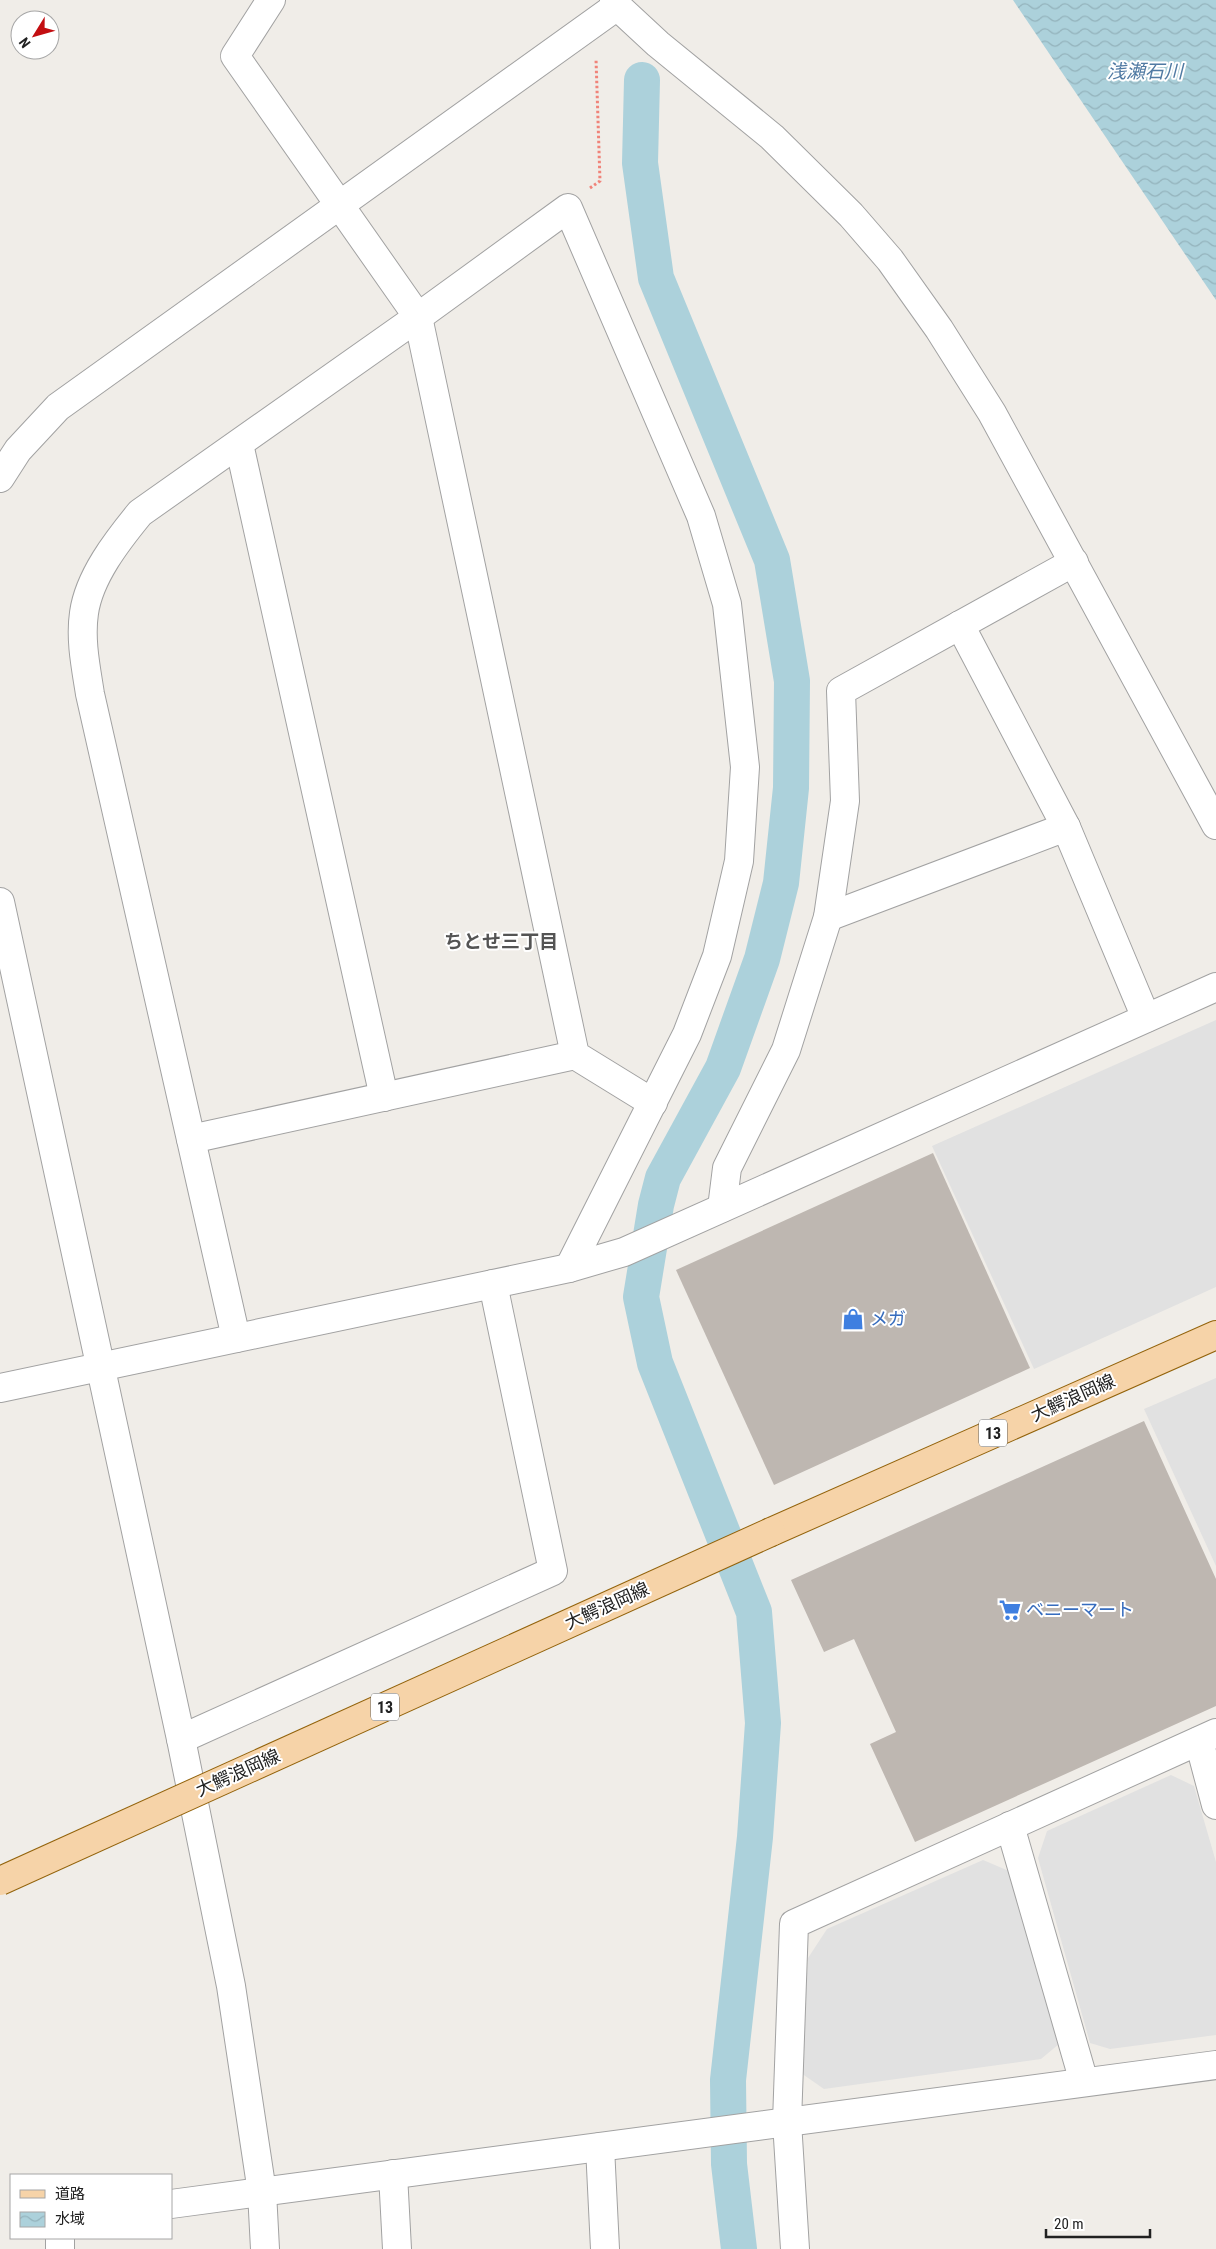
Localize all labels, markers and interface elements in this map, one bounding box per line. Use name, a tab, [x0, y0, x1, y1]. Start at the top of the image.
north arrow	[10, 10, 60, 60]
text: N	[16, 35, 34, 51]
water label: 浅瀬石川	[1107, 60, 1185, 83]
district label: ちとせ三丁目	[444, 930, 558, 953]
shop icon: メガ	[840, 1306, 866, 1332]
place label: メガ	[870, 1308, 906, 1329]
street label: 大鰐浪岡線	[1027, 1370, 1118, 1425]
road number: 13	[979, 1420, 1007, 1446]
street label: 大鰐浪岡線	[561, 1578, 652, 1633]
supermarket icon: ベニーマート	[997, 1597, 1023, 1623]
place label: ベニーマート	[1026, 1599, 1134, 1620]
road number: 13	[371, 1694, 399, 1720]
street label: 大鰐浪岡線	[192, 1745, 283, 1800]
legend	[10, 2174, 172, 2239]
text: 道路	[55, 2185, 85, 2203]
scale bar	[1046, 2206, 1150, 2238]
text: 水域	[55, 2210, 85, 2228]
text: 20 m	[1054, 2215, 1084, 2233]

